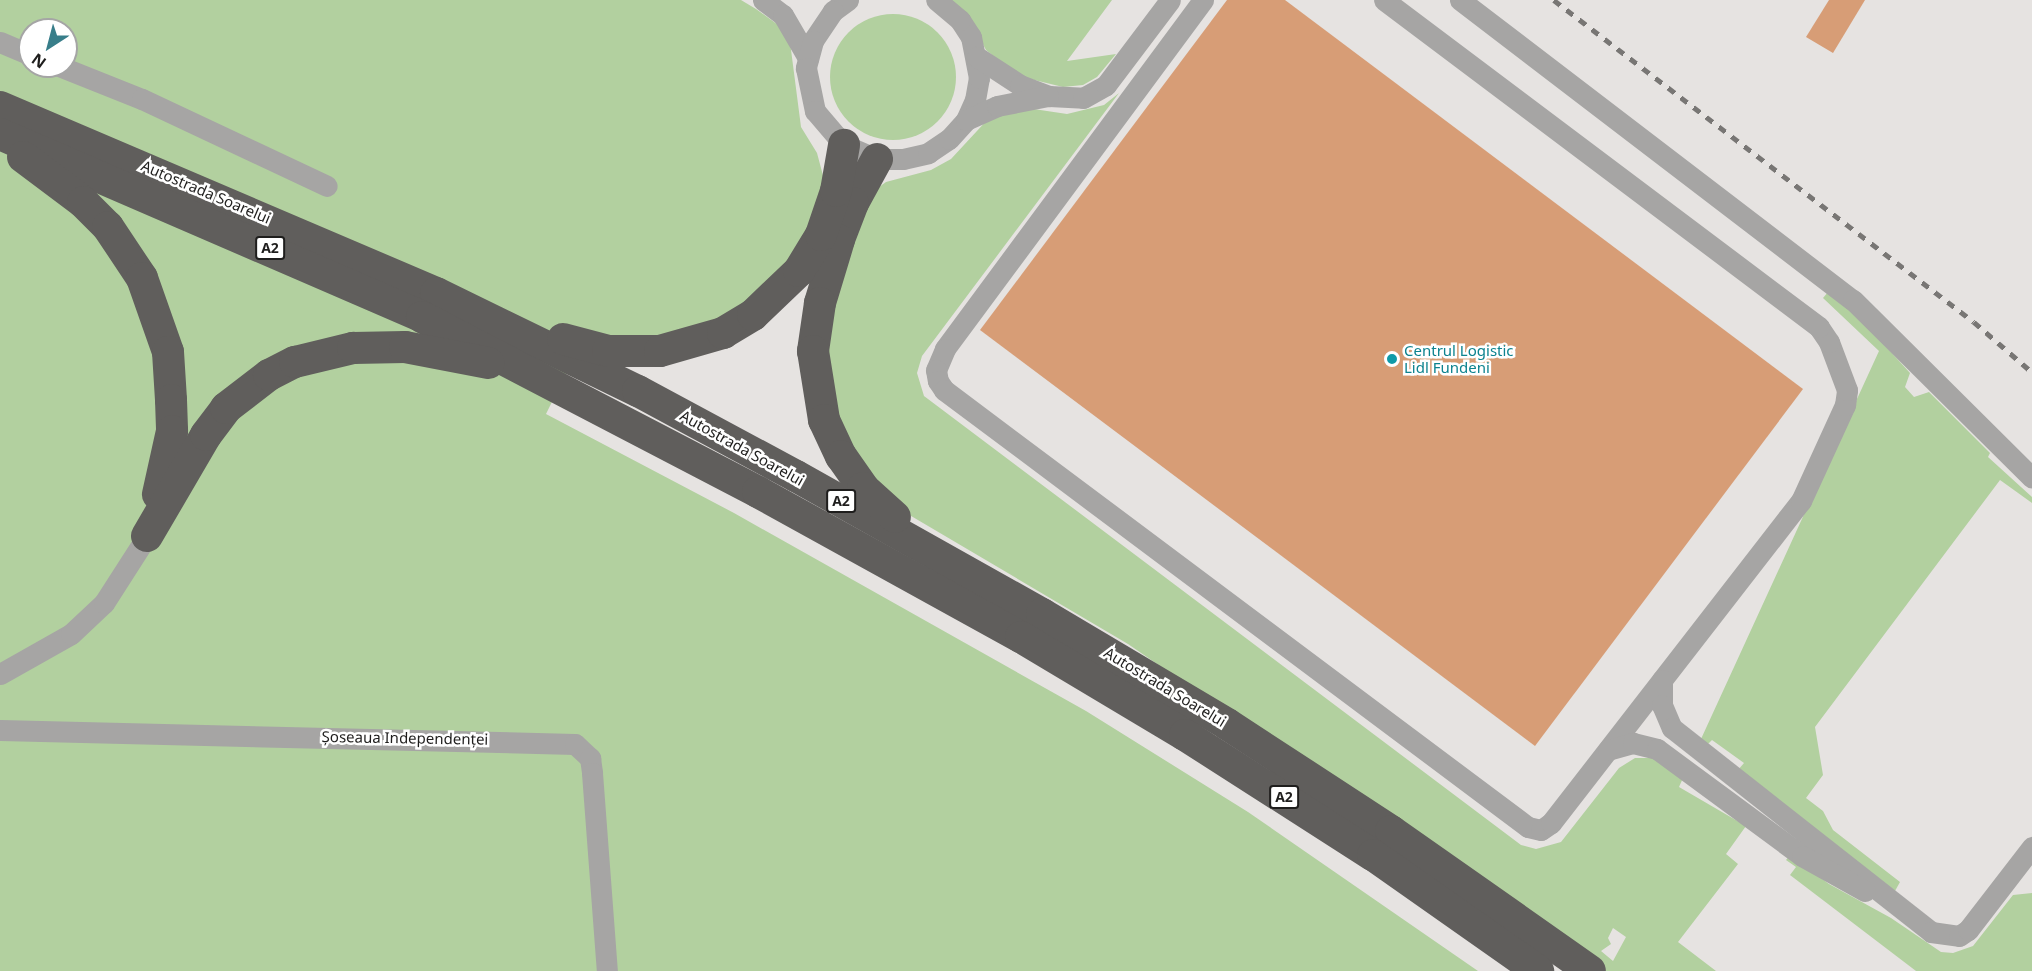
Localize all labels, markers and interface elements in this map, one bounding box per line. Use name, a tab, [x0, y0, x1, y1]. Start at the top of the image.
north arrow	[18, 18, 78, 78]
text: N	[27, 48, 50, 74]
street label: Autostrada Soarelui	[139, 157, 273, 227]
road number: A2	[255, 237, 285, 259]
place label: Centrul Logistic Lidl Fundeni	[1404, 341, 1514, 376]
marker: Centrul Logistic Lidl Fundeni	[1385, 352, 1399, 366]
street label: Autostrada Soarelui	[677, 406, 807, 490]
road number: A2	[826, 490, 856, 512]
street label: Autostrada Soarelui	[1101, 644, 1229, 730]
street label: Șoseaua Independenței	[322, 728, 488, 748]
road number: A2	[1269, 786, 1299, 808]

